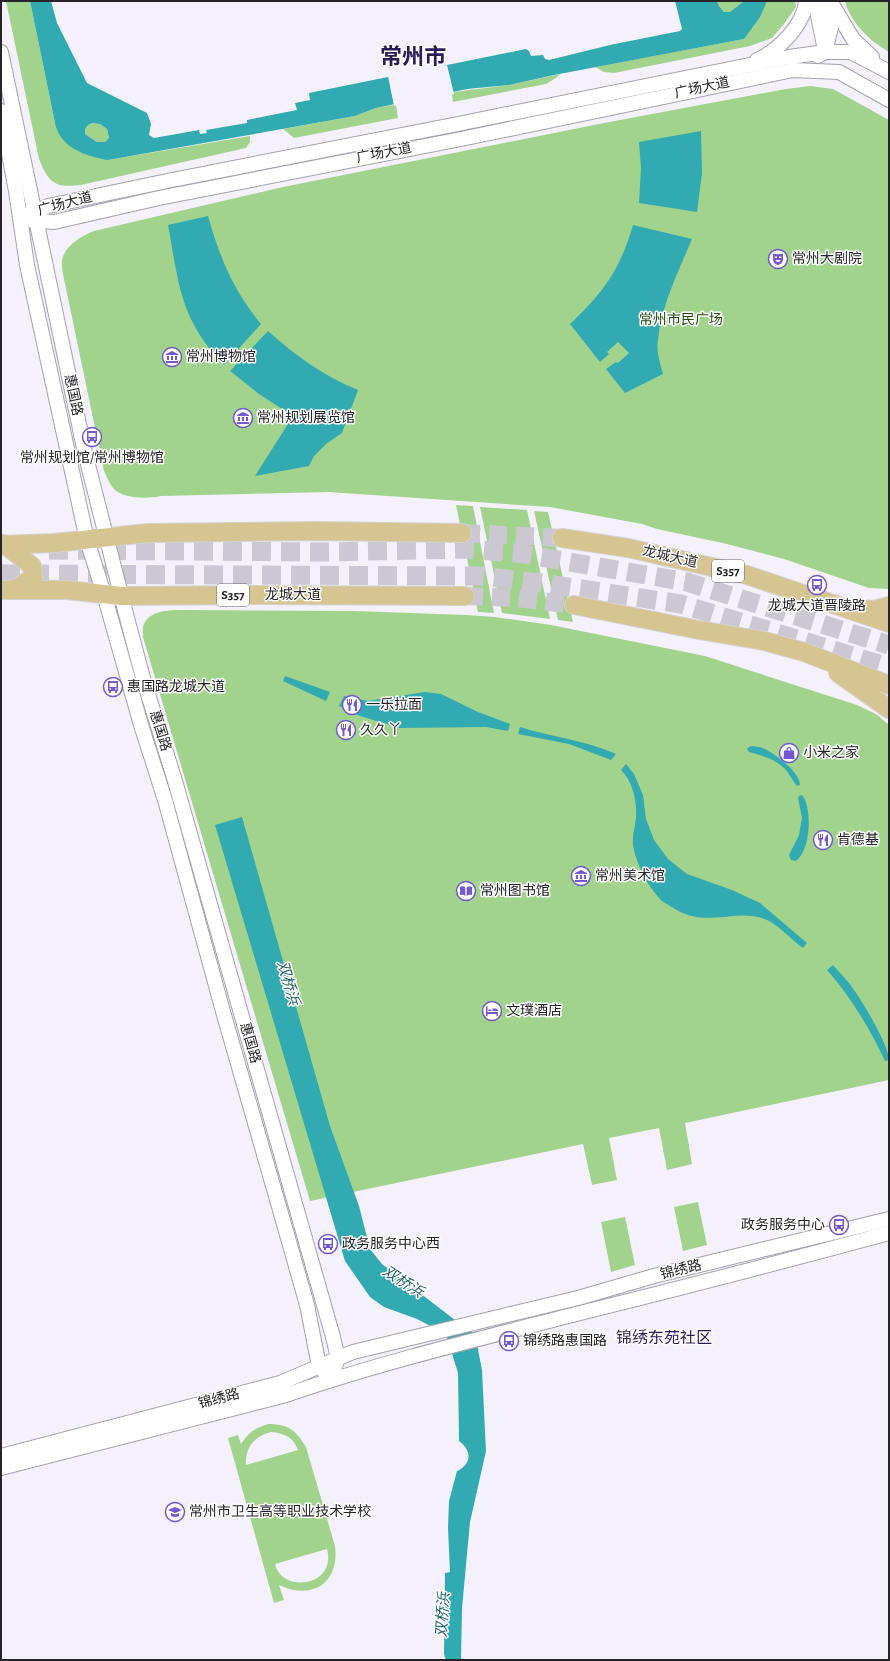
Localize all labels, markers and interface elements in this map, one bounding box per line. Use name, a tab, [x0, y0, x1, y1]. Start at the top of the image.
district label: 常州市	[380, 45, 446, 68]
street label: 广场大道	[673, 74, 731, 101]
street label: 广场大道	[355, 140, 413, 165]
street label: 广场大道	[36, 189, 94, 218]
theatre icon: 常州大剧院	[767, 248, 789, 270]
place label: 常州大剧院	[792, 250, 862, 266]
park label: 常州市民广场	[639, 311, 723, 327]
museum icon: 常州博物馆	[161, 346, 183, 368]
place label: 常州博物馆	[186, 348, 256, 364]
street label: 惠国路	[62, 373, 85, 417]
museum icon: 常州规划展览馆	[232, 407, 254, 429]
place label: 常州规划展览馆	[257, 409, 355, 425]
bus stop icon: 常州规划馆/常州博物馆	[81, 426, 103, 448]
place label: 常州规划馆/常州博物馆	[20, 449, 164, 465]
street label: 龙城大道	[641, 542, 699, 570]
road number: S357	[712, 560, 744, 582]
bus stop icon: 龙城大道晋陵路	[806, 574, 828, 596]
road number: S357	[217, 584, 249, 606]
street label: 龙城大道	[265, 586, 321, 602]
place label: 龙城大道晋陵路	[768, 597, 866, 613]
bus stop icon: 惠国路龙城大道	[102, 676, 124, 698]
place label: 惠国路龙城大道	[127, 678, 225, 694]
restaurant icon: 一乐拉面	[341, 694, 363, 716]
place label: 一乐拉面	[366, 696, 422, 712]
street label: 惠国路	[147, 709, 174, 753]
restaurant icon: 久久丫	[335, 719, 357, 741]
place label: 久久丫	[360, 722, 402, 737]
shop icon: 小米之家	[778, 742, 800, 764]
place label: 小米之家	[803, 744, 859, 760]
restaurant icon: 肯德基	[812, 829, 834, 851]
place label: 肯德基	[837, 831, 879, 847]
museum icon: 常州美术馆	[570, 865, 592, 887]
place label: 常州美术馆	[595, 867, 665, 883]
library icon: 常州图书馆	[455, 880, 477, 902]
place label: 常州图书馆	[480, 882, 550, 898]
water label: 双桥浜	[275, 959, 303, 1009]
hotel icon: 文璞酒店	[481, 1000, 503, 1022]
place label: 文璞酒店	[506, 1003, 562, 1018]
street label: 惠国路	[237, 1021, 263, 1065]
bus stop icon: 政务服务中心	[828, 1214, 850, 1236]
place label: 政务服务中心	[741, 1217, 825, 1232]
bus stop icon: 政务服务中心西	[317, 1233, 339, 1255]
place label: 政务服务中心西	[342, 1236, 440, 1251]
street label: 锦绣路	[659, 1257, 703, 1282]
water label: 双桥浜	[380, 1263, 428, 1302]
district label: 锦绣东苑社区	[616, 1329, 712, 1346]
bus stop icon: 锦绣路惠国路	[498, 1330, 520, 1352]
place label: 锦绣路惠国路	[523, 1333, 607, 1348]
street label: 锦绣路	[197, 1386, 241, 1411]
school or university icon: 常州市卫生高等职业技术学校	[164, 1501, 186, 1523]
place label: 常州市卫生高等职业技术学校	[189, 1503, 371, 1519]
water label: 双桥浜	[433, 1590, 452, 1638]

